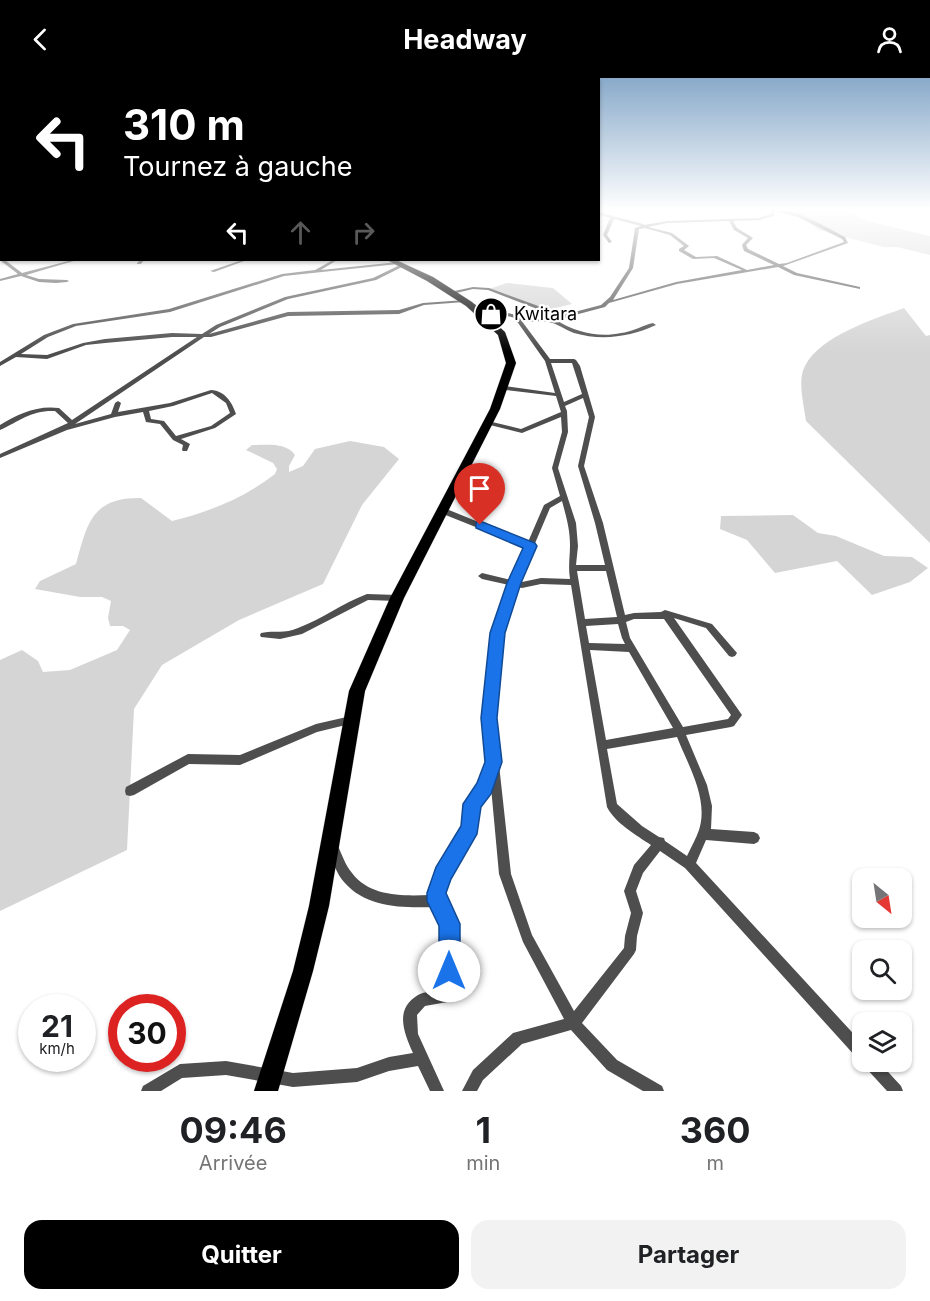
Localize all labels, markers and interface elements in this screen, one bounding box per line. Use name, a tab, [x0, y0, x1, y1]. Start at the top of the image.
icon: back	[24, 23, 57, 56]
text: Headway	[403, 23, 527, 56]
icon: person	[873, 23, 906, 56]
text: 310 m	[123, 99, 245, 150]
icon: left	[24, 102, 102, 180]
text: Tournez à gauche	[123, 150, 352, 183]
icon: left	[221, 216, 254, 249]
icon: ahead	[284, 216, 317, 249]
icon: right	[347, 216, 380, 249]
shop icon: Kwitara	[473, 296, 509, 332]
place label: Kwitara	[514, 303, 577, 324]
pin	[454, 463, 505, 525]
icon: arrive	[463, 472, 496, 505]
north arrow	[852, 868, 912, 928]
map controls	[852, 868, 912, 1072]
position arrow	[417, 939, 481, 1003]
button: search	[852, 940, 912, 1000]
speed limit sign: 30	[108, 994, 186, 1072]
text: 21	[41, 1008, 73, 1044]
button: layers	[852, 1012, 912, 1072]
text: km/h	[39, 1039, 75, 1058]
text: 09:46	[179, 1108, 287, 1152]
text: 1	[475, 1108, 491, 1152]
text: 360	[680, 1108, 751, 1152]
text: Arrivée	[199, 1151, 267, 1175]
text: min	[466, 1151, 500, 1175]
text: m	[706, 1151, 724, 1175]
button: Quitter	[24, 1220, 459, 1289]
button: Partager	[471, 1220, 906, 1289]

